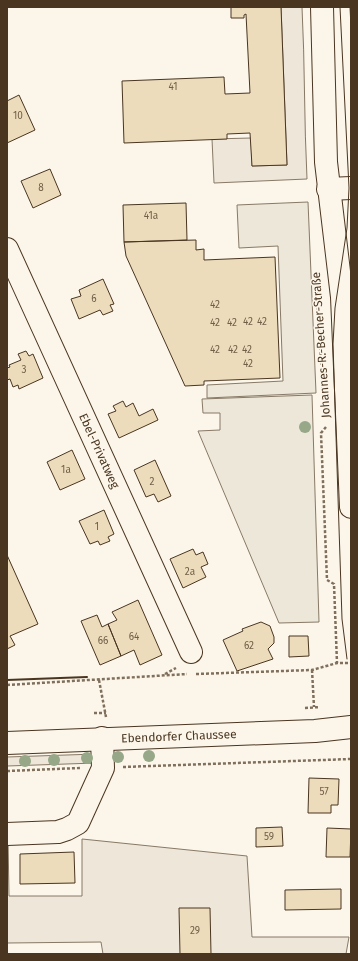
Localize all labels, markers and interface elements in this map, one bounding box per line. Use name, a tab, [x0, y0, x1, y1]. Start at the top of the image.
house number: 41	[168, 81, 178, 93]
house number: 10	[13, 110, 23, 122]
house number: 8	[38, 182, 44, 194]
house number: 41a	[144, 210, 158, 222]
street label: Johannes-R.-Becher-Straße	[309, 271, 333, 419]
house number: 6	[91, 293, 97, 305]
house number: 42	[210, 299, 220, 311]
house number: 42	[243, 316, 253, 328]
house number: 42	[257, 316, 267, 328]
house number: 42	[210, 317, 220, 329]
house number: 42	[227, 317, 237, 329]
house number: 42	[210, 344, 220, 356]
house number: 42	[228, 344, 238, 356]
house number: 42	[242, 344, 252, 356]
house number: 42	[243, 358, 253, 370]
house number: 3	[22, 364, 27, 376]
street label: Ebel-Privatweg	[76, 411, 123, 491]
house number: 1a	[61, 464, 71, 476]
house number: 2	[150, 476, 155, 488]
house number: 1	[95, 521, 99, 533]
house number: 2a	[185, 566, 195, 578]
house number: 64	[129, 631, 140, 643]
house number: 66	[98, 635, 108, 647]
house number: 62	[244, 640, 254, 652]
street label: Ebendorfer Chaussee	[121, 727, 237, 746]
house number: 57	[319, 786, 329, 798]
house number: 59	[264, 831, 274, 843]
house number: 29	[190, 925, 200, 937]

